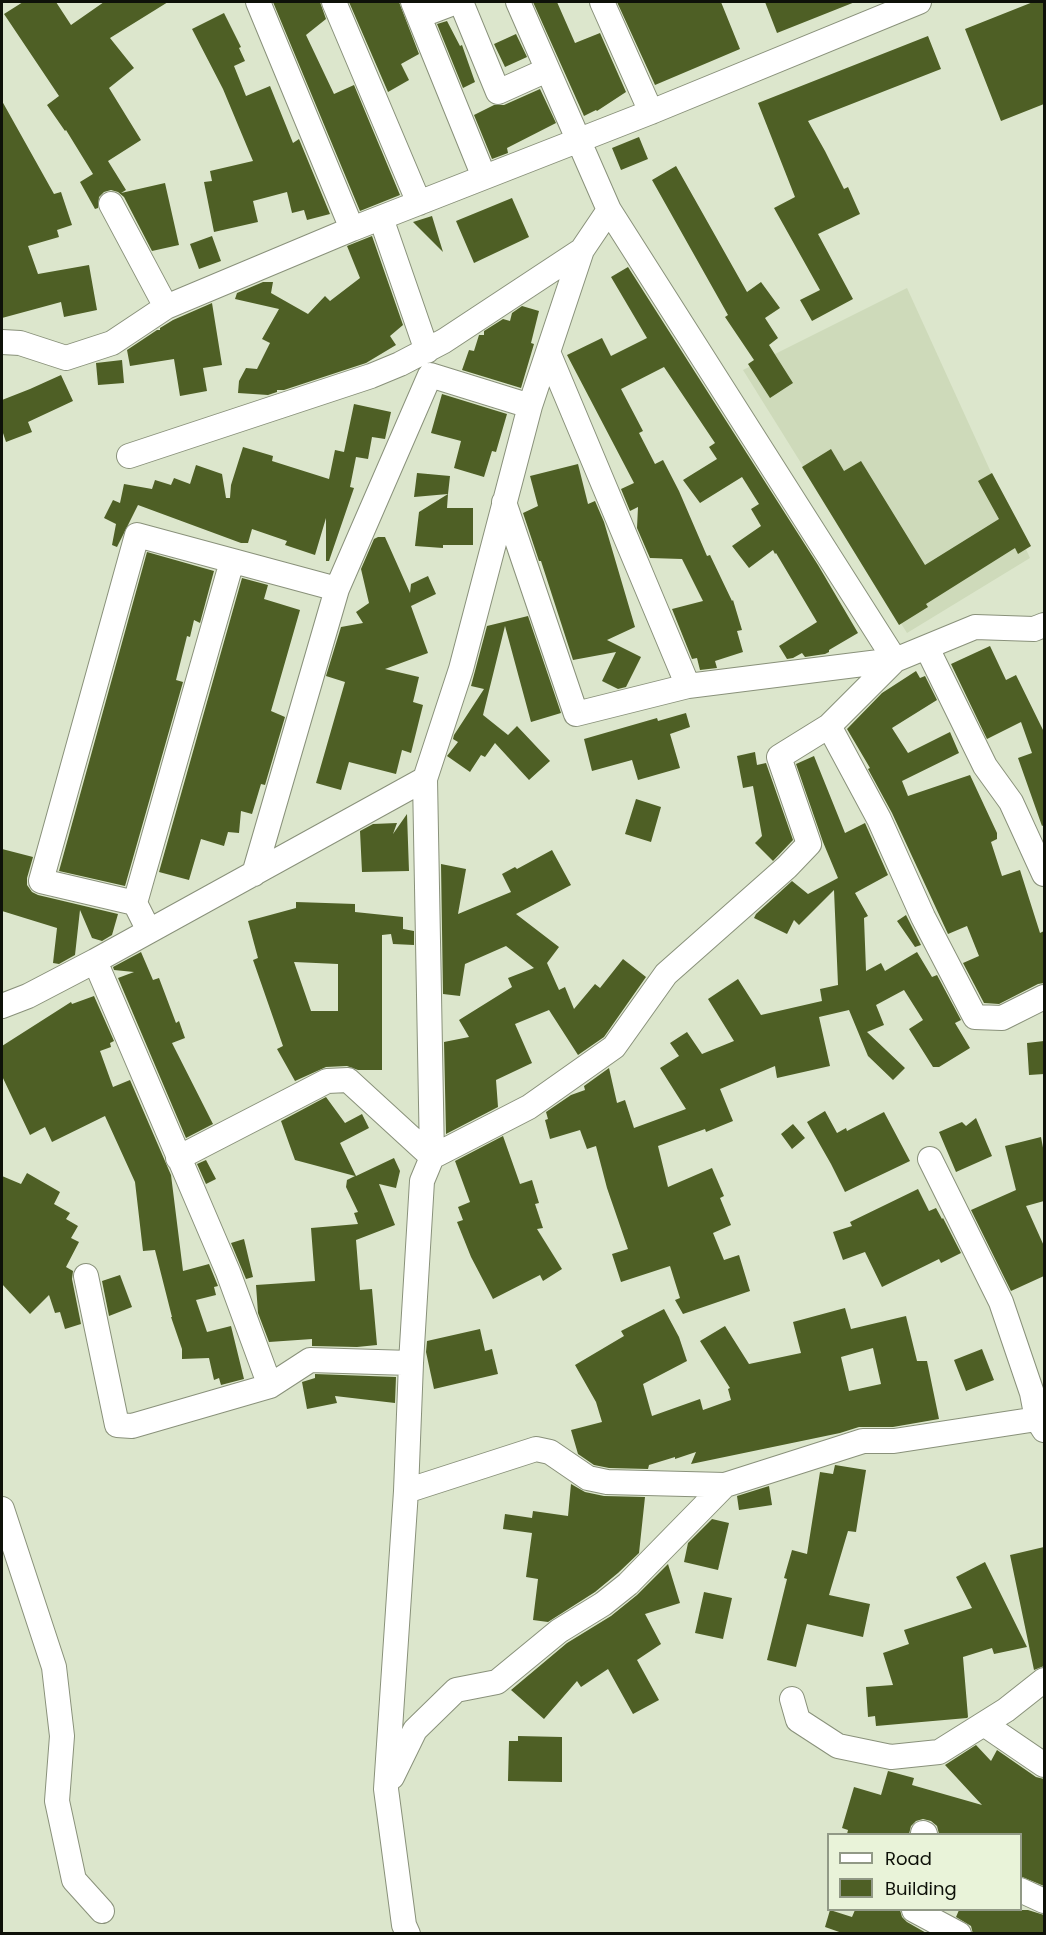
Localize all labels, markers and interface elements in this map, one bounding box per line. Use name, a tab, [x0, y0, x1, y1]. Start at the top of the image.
legend	[827, 1833, 1022, 1911]
text: Road	[885, 1846, 932, 1871]
text: Building	[885, 1876, 957, 1901]

